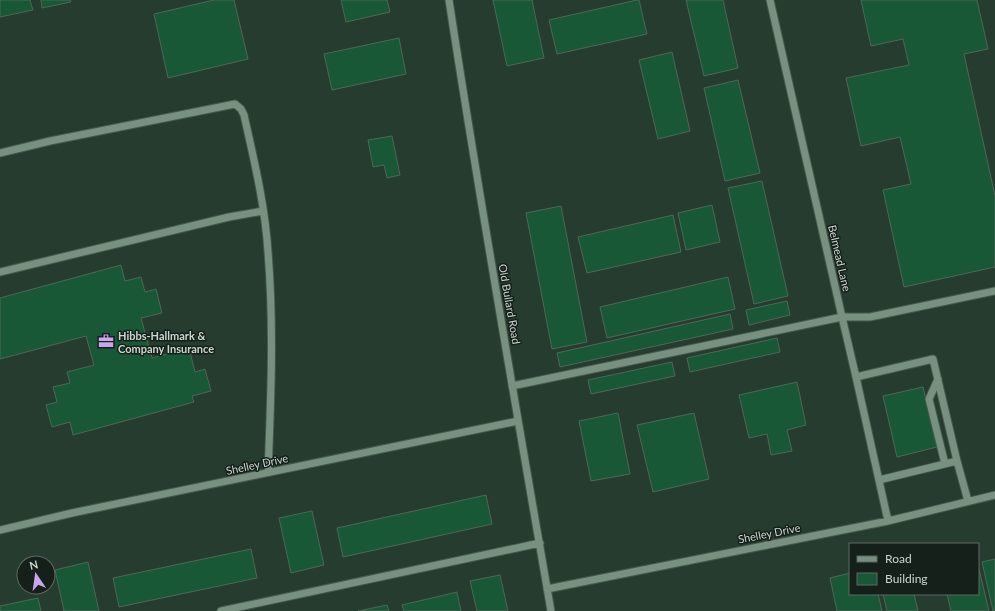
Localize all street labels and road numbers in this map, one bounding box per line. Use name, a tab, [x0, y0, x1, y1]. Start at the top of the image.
street label: Belmead Lane	[826, 224, 854, 293]
street label: Old Bullard Road	[497, 263, 523, 345]
street label: Shelley Drive	[225, 451, 289, 477]
street label: Shelley Drive	[737, 521, 801, 545]

